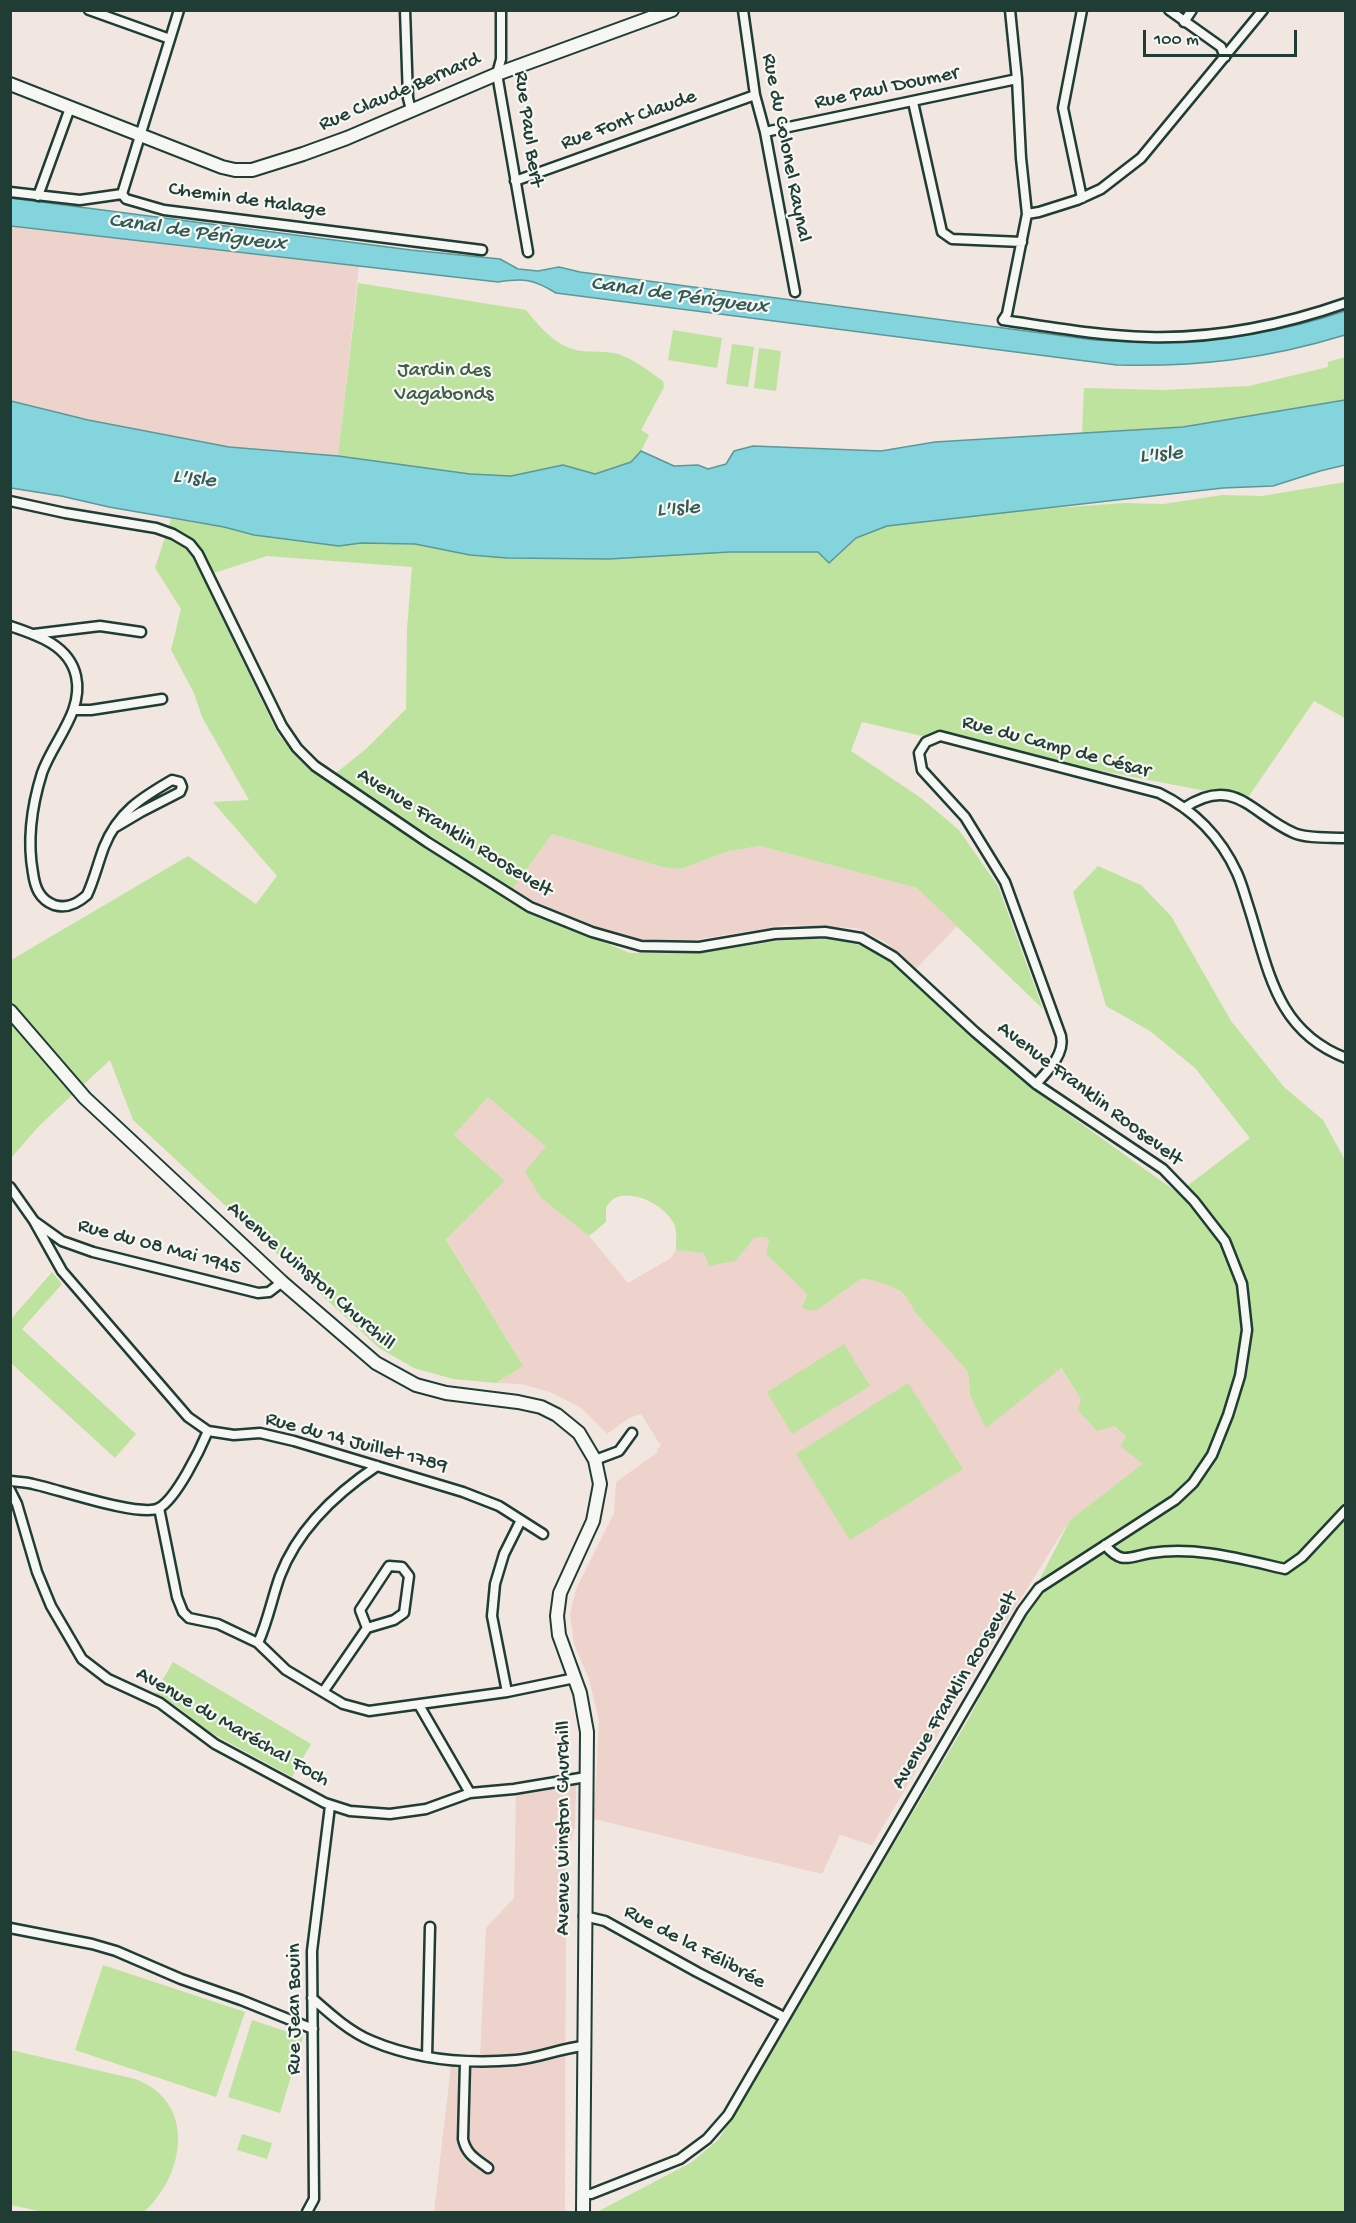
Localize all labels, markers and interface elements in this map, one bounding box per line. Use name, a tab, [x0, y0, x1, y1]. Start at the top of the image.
scale bar	[1146, 18, 1300, 56]
text: 100 m	[1154, 30, 1199, 51]
street label: Rue Claude Bernard	[316, 48, 484, 138]
street label: Rue du Colonel Raynal	[754, 52, 816, 244]
street label: Rue Paul Doumer	[812, 61, 962, 117]
street label: Rue Paul Bert	[506, 69, 548, 189]
street label: Rue Font Claude	[558, 85, 700, 157]
street label: Chemin de Halage	[167, 177, 327, 225]
water label: Canal de Périgueux	[107, 209, 287, 259]
water label: Canal de Périgueux	[589, 272, 769, 322]
park label: Jardin des Vagabonds	[395, 359, 493, 409]
water label: L'Isle	[1138, 441, 1184, 471]
water label: L'Isle	[171, 464, 217, 496]
water label: L'Isle	[656, 495, 700, 525]
street label: Rue du Camp de César	[959, 711, 1153, 785]
street label: Avenue Franklin Roosevelt	[351, 763, 557, 905]
street label: Avenue Franklin Roosevelt	[991, 1017, 1187, 1173]
street label: Avenue Winston Churchill	[221, 1197, 399, 1357]
street label: Rue du 08 Mai 1945	[75, 1214, 243, 1282]
street label: Rue du 14 Juillet 1789	[262, 1408, 450, 1480]
street label: Avenue Franklin Roosevelt	[887, 1588, 1025, 1794]
street label: Avenue du Maréchal Foch	[131, 1662, 333, 1794]
street label: Avenue Winston Churchill	[552, 1721, 578, 1935]
street label: Rue de la Félibrée	[619, 1900, 769, 1996]
street label: Rue Jean Bouin	[283, 1943, 309, 2075]

